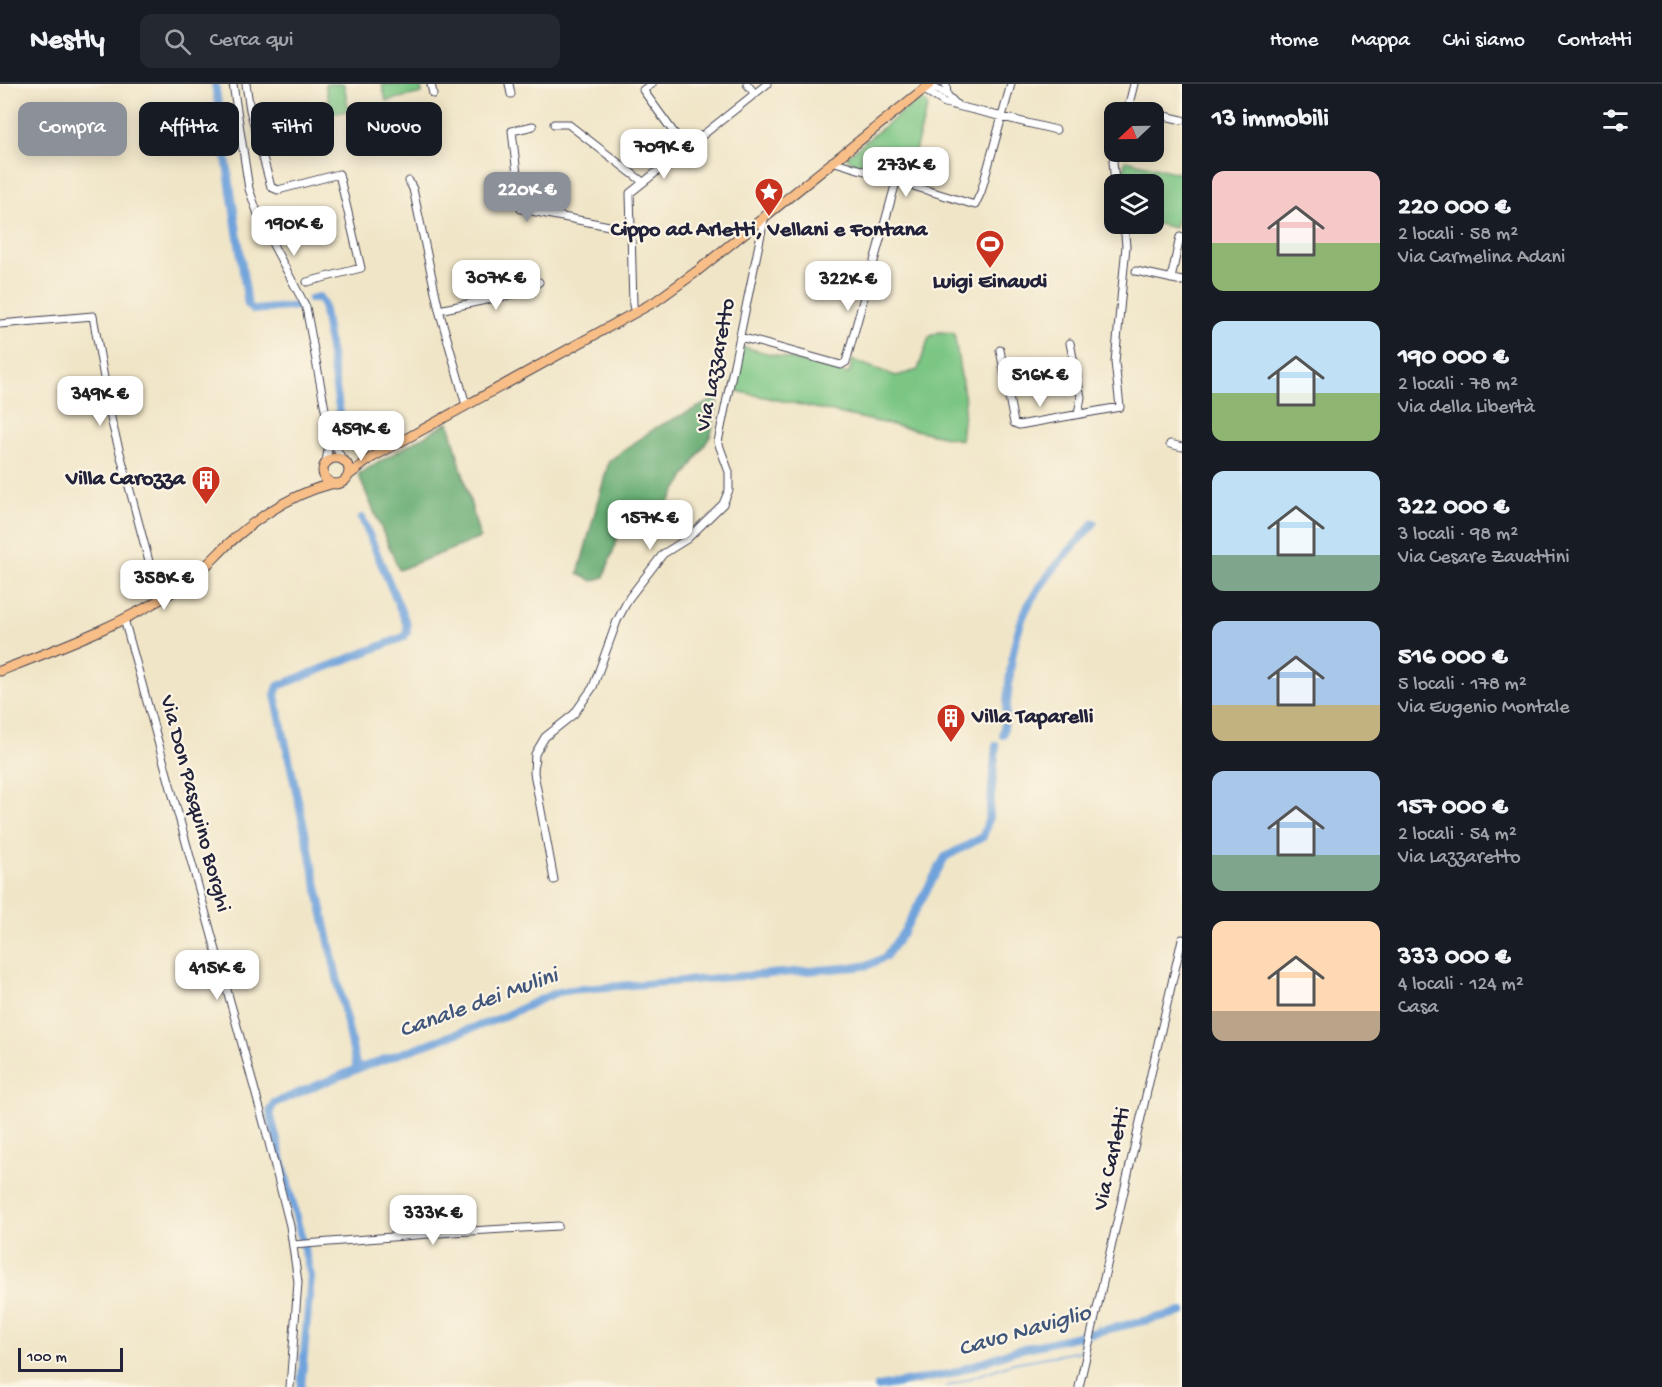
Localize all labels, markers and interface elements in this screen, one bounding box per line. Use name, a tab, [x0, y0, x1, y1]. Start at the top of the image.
search box	[140, 14, 560, 68]
text: Nestly	[30, 25, 104, 58]
icon: search	[161, 25, 194, 58]
text: Cerca qui	[209, 28, 294, 54]
text: Home	[1270, 29, 1318, 54]
text: Mappa	[1351, 29, 1410, 54]
text: Chi siamo	[1443, 29, 1525, 54]
text: Contatti	[1558, 29, 1632, 54]
chip: Compra	[18, 102, 127, 156]
chip: Affitta	[139, 102, 239, 156]
chip: Filtri	[251, 102, 334, 156]
chip: Nuovo	[346, 102, 442, 156]
north arrow	[1104, 102, 1164, 162]
map controls	[1104, 102, 1164, 234]
icon: filters	[1599, 104, 1632, 137]
text: 13 immobili	[1212, 105, 1329, 136]
pin: 709K €	[615, 129, 713, 180]
text: 709K €	[634, 137, 694, 160]
pin: 273K €	[857, 147, 955, 198]
text: 273K €	[877, 155, 935, 178]
pin: 220K €	[478, 172, 576, 223]
button: layers	[1104, 174, 1164, 234]
place icon: Cippo ad Arletti, Vellani e Fontana	[753, 176, 785, 218]
text: 220K €	[498, 180, 556, 203]
text: 220 000 €	[1398, 193, 1510, 224]
icon: home	[1260, 195, 1332, 267]
pin: 190K €	[245, 206, 343, 257]
text: 190K €	[265, 214, 323, 237]
place label: Cippo ad Arletti, Vellani e Fontana	[610, 218, 929, 244]
text: 2 locali · 58 m²	[1398, 224, 1518, 247]
sports icon: Luigi Einaudi	[974, 228, 1006, 270]
text: Via Carmelina Adani	[1398, 247, 1565, 270]
pin: 307K €	[447, 260, 545, 311]
pin: 322K €	[799, 261, 897, 312]
text: 307K €	[466, 268, 526, 291]
text: 322K €	[819, 269, 877, 292]
place label: Luigi Einaudi	[933, 270, 1048, 296]
street label: Via Lazzaretto	[691, 296, 743, 435]
text: 190 000 €	[1398, 343, 1508, 374]
icon: home	[1260, 345, 1332, 417]
pin: 516K €	[991, 357, 1089, 408]
text: 516K €	[1012, 365, 1068, 388]
text: 2 locali · 78 m²	[1398, 374, 1518, 397]
pin: 349K €	[51, 376, 149, 427]
text: 349K €	[71, 384, 129, 407]
text: Via della Libertà	[1398, 397, 1535, 420]
pin: 459K €	[312, 411, 410, 462]
text: 459K €	[332, 419, 390, 442]
building icon: Villa Carozza	[190, 464, 222, 506]
place label: Villa Carozza	[65, 467, 187, 493]
text: 322 000 €	[1398, 493, 1509, 524]
icon: home	[1260, 495, 1332, 567]
pin: 157K €	[601, 500, 699, 551]
text: 157K €	[622, 508, 678, 531]
text: 3 locali · 98 m²	[1398, 524, 1518, 547]
text: Via Cesare Zavattini	[1398, 547, 1570, 570]
pin: 358K €	[115, 560, 213, 611]
text: 358K €	[134, 568, 194, 591]
text: 516 000 €	[1398, 643, 1507, 674]
icon: home	[1260, 645, 1332, 717]
text: 5 locali · 178 m²	[1398, 674, 1527, 697]
street label: Via Don Pasquino Borghi	[152, 692, 235, 915]
text: Via Eugenio Montale	[1398, 697, 1570, 720]
building icon: Villa Taparelli	[935, 702, 967, 744]
place label: Villa Taparelli	[971, 705, 1094, 731]
text: 157 000 €	[1398, 793, 1508, 824]
icon: home	[1260, 795, 1332, 867]
text: 2 locali · 54 m²	[1398, 824, 1517, 847]
text: Via Lazzaretto	[1398, 847, 1521, 870]
text: 333 000 €	[1398, 943, 1511, 974]
icon: home	[1260, 945, 1332, 1017]
pin: 415K €	[168, 950, 266, 1001]
text: 415K €	[189, 958, 245, 981]
water label: Canale dei Mulini	[396, 961, 565, 1046]
text: 4 locali · 124 m²	[1398, 974, 1524, 997]
text: Casa	[1398, 997, 1438, 1020]
street label: Via Carletti	[1088, 1105, 1138, 1214]
pin: 333K €	[384, 1195, 482, 1246]
text: 333K €	[404, 1203, 462, 1226]
water label: Cavo Naviglio	[955, 1299, 1096, 1365]
scale bar	[18, 1345, 123, 1372]
text: 100 m	[27, 1349, 67, 1368]

